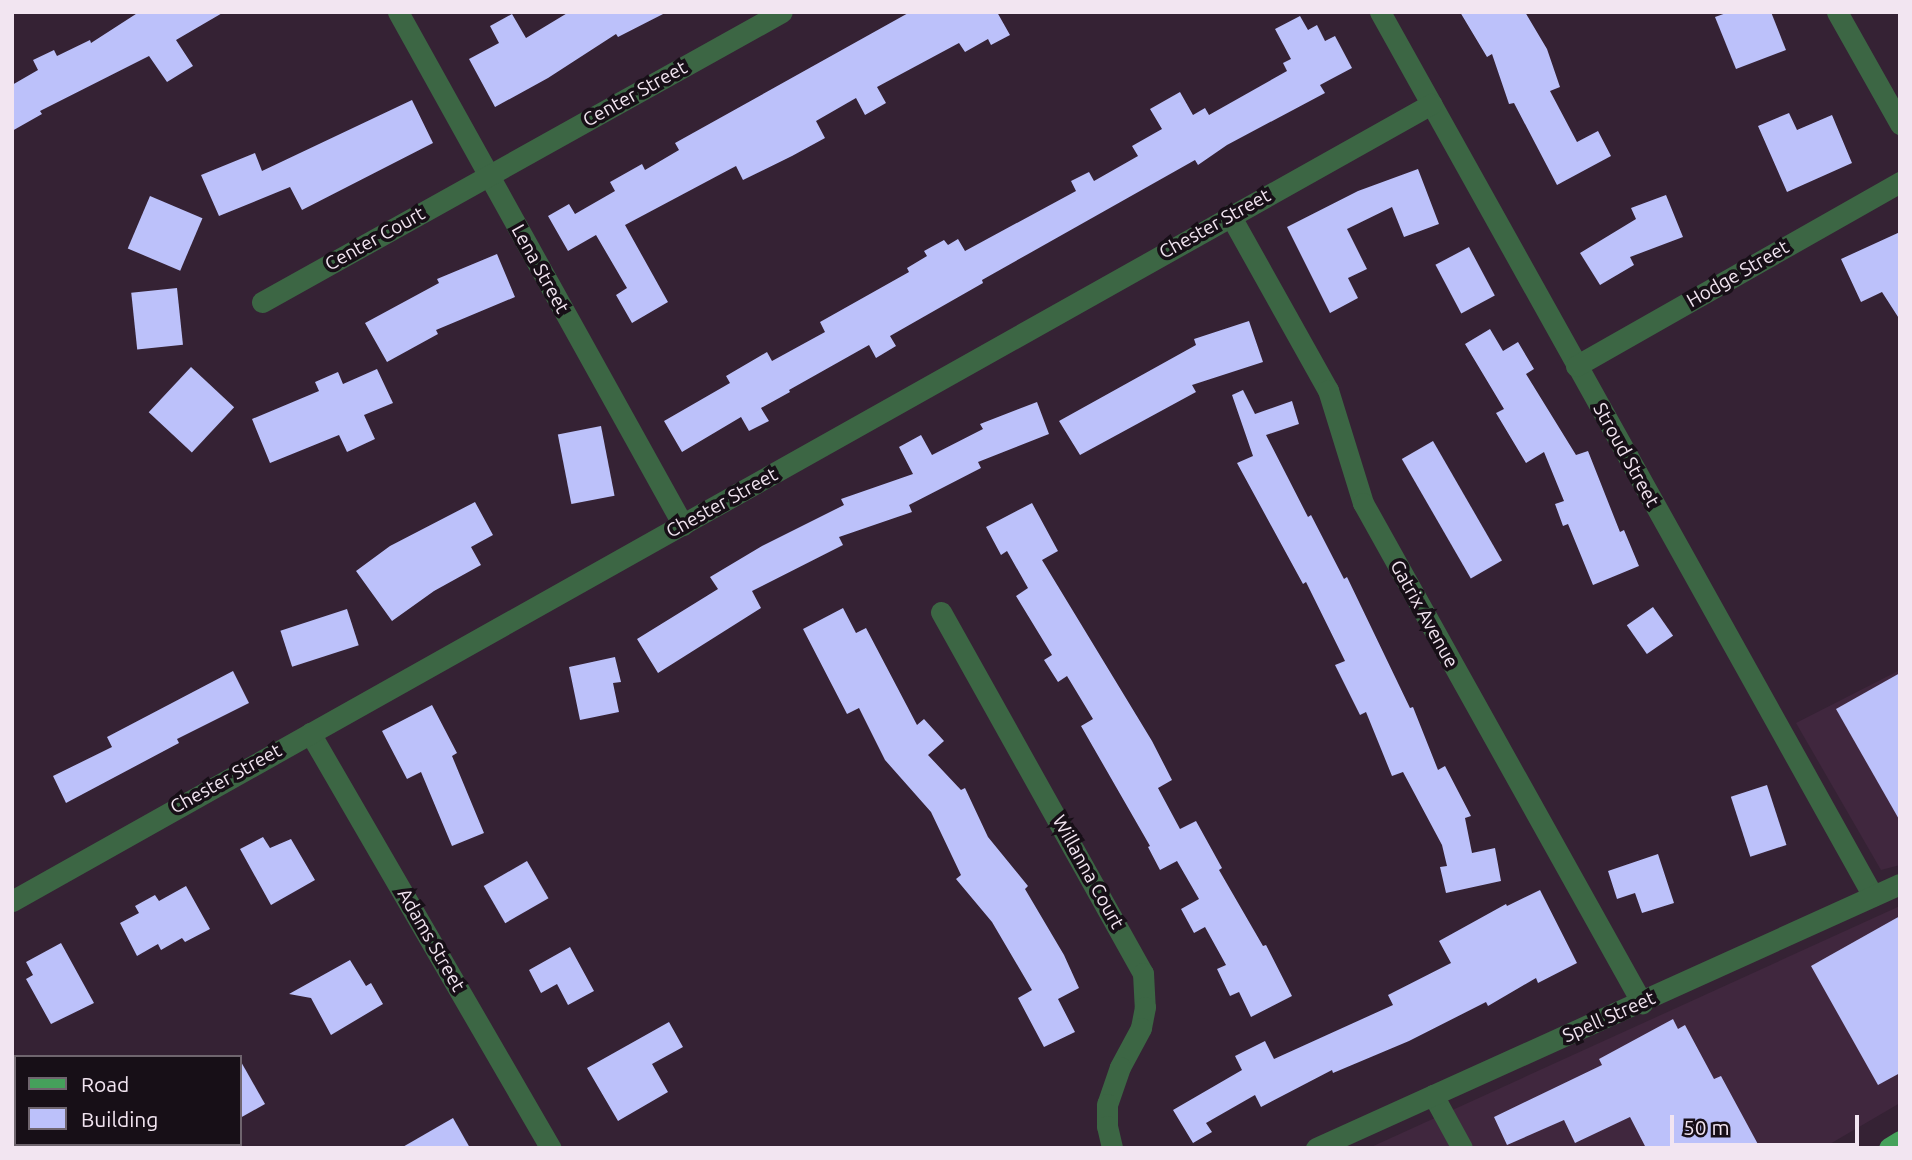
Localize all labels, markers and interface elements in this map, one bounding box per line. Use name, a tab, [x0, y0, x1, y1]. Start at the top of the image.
street label: Center Street	[579, 56, 691, 132]
street label: Chester Street	[1155, 184, 1275, 264]
street label: Center Court	[321, 202, 429, 276]
street label: Lena Street	[506, 221, 574, 317]
street label: Hodge Street	[1683, 236, 1793, 312]
street label: Stroud Street	[1588, 399, 1664, 511]
street label: Chester Street	[662, 463, 782, 543]
street label: Gatrix Avenue	[1385, 556, 1463, 672]
street label: Chester Street	[166, 739, 286, 819]
street label: Willanna Court	[1047, 811, 1129, 933]
street label: Adams Street	[392, 884, 470, 996]
street label: Spell Street	[1559, 986, 1659, 1048]
legend	[14, 1055, 242, 1146]
text: Road	[81, 1072, 129, 1096]
scale bar	[1674, 1100, 1863, 1144]
text: Building	[81, 1107, 158, 1131]
text: 50 m	[1683, 1115, 1730, 1139]

